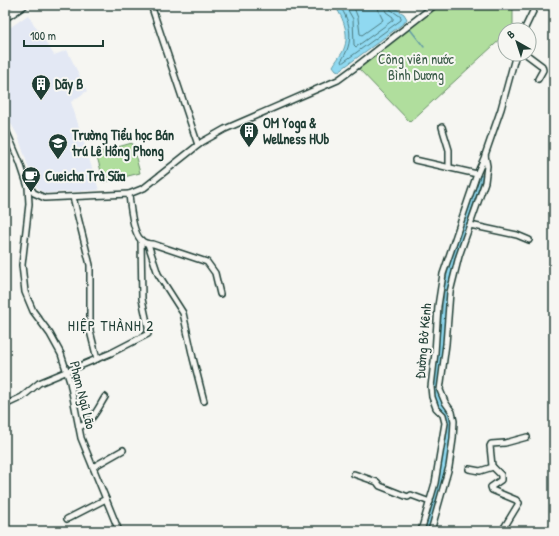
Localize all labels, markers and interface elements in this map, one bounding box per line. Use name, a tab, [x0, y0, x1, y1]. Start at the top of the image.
scale bar	[24, 22, 103, 48]
north arrow	[497, 22, 537, 62]
text: 100 m	[30, 27, 56, 44]
text: B	[504, 27, 518, 41]
park label: Công viên nước Bình Dương	[378, 49, 455, 85]
building icon: Dãy B	[30, 73, 52, 101]
place label: Dãy B	[55, 74, 83, 95]
place label: OM Yoga & Wellness HUb	[263, 113, 329, 148]
building icon: OM Yoga & Wellness HUb	[238, 120, 260, 148]
place label: Trường Tiểu học Bán trú Lê Hồng Phong	[71, 125, 174, 162]
school or university icon: Trường Tiểu học Bán trú Lê Hồng Phong	[47, 132, 69, 160]
cafe icon: Cueicha Trà Sữa	[20, 165, 42, 193]
place label: Cueicha Trà Sữa	[45, 166, 126, 185]
street label: Đường Bờ Kênh	[410, 302, 436, 380]
district label: HIỆP THÀNH 2	[68, 315, 154, 336]
street label: Phạm Ngũ Lão	[65, 359, 101, 432]

